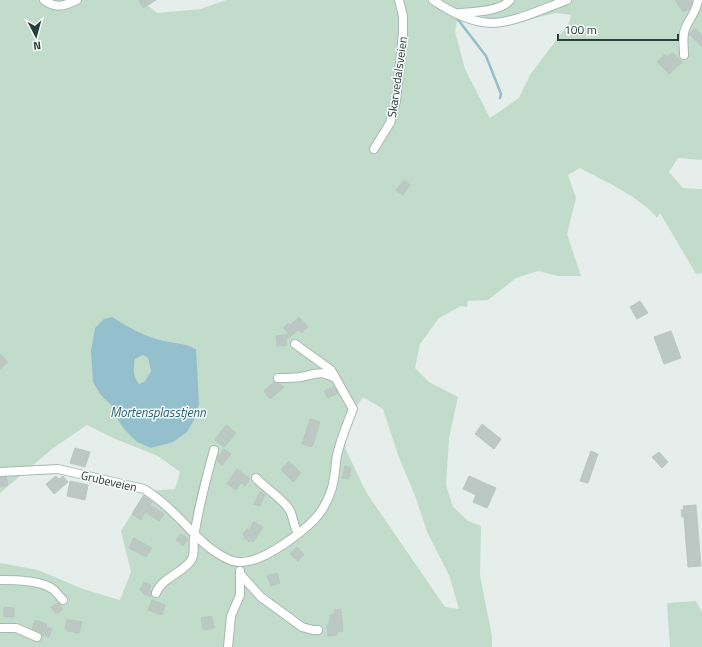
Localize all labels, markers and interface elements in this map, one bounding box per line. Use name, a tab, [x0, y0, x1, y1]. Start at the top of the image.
north arrow	[16, 16, 56, 56]
scale bar	[558, 16, 678, 42]
text: 100 m	[564, 20, 597, 39]
street label: Skarvedalsveien	[382, 35, 412, 119]
text: N	[32, 38, 42, 54]
water label: Mortensplasstjenn	[110, 402, 206, 422]
street label: Grubeveien	[79, 465, 139, 497]

